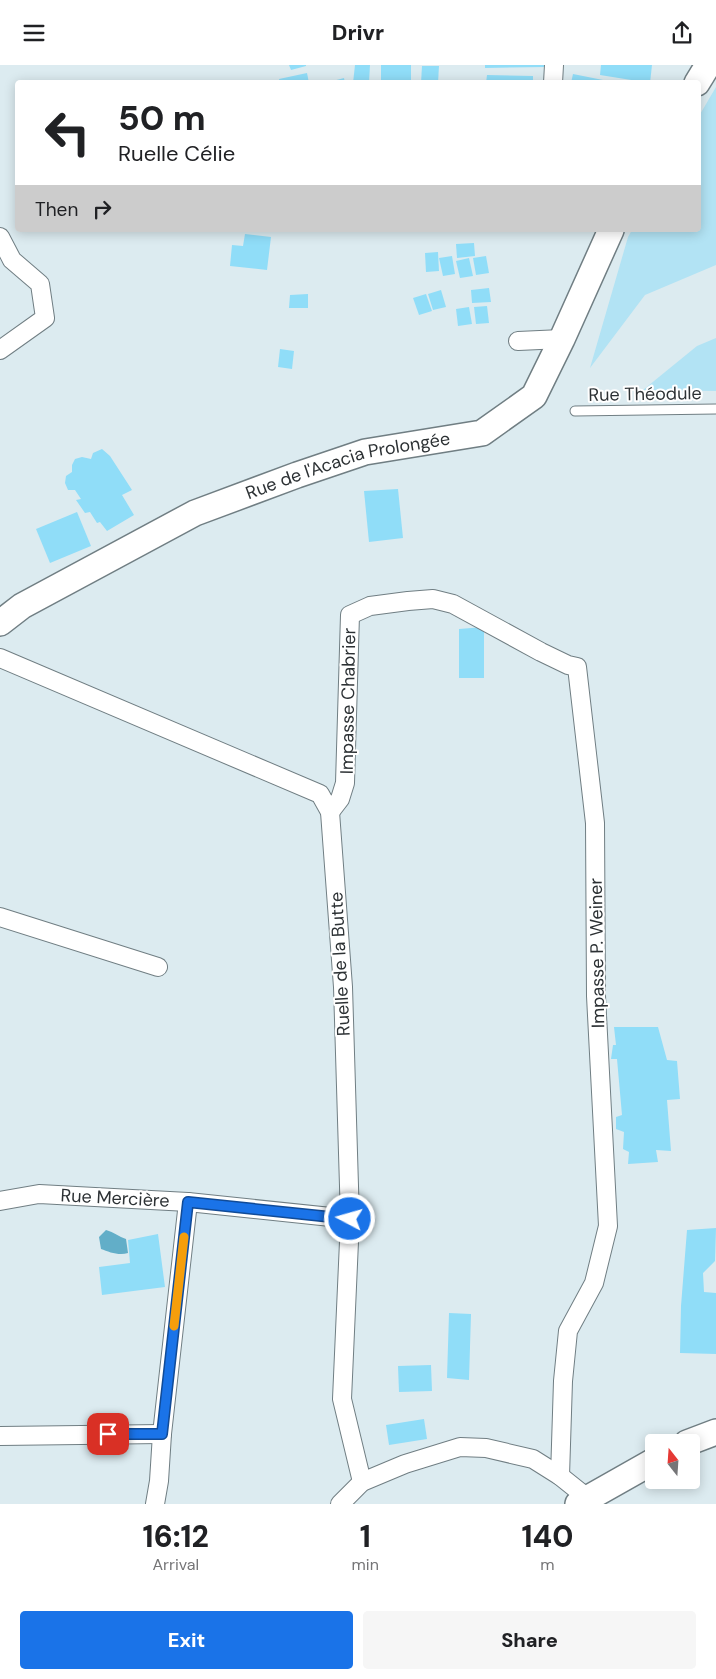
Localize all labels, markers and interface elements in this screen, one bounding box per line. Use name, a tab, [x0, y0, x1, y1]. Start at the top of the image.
text: Drivr	[332, 18, 384, 47]
icon: menu	[20, 19, 48, 47]
icon: share	[668, 19, 696, 47]
text: 50 m	[118, 95, 206, 141]
icon: left	[35, 100, 100, 165]
text: Ruelle Célie	[118, 139, 235, 168]
icon: right	[88, 195, 116, 223]
text: Then	[35, 197, 78, 222]
street label: Rue Théodule	[588, 381, 702, 407]
street label: Rue de l'Acacia Prolongée	[242, 426, 452, 505]
street label: Impasse Chabrier	[335, 627, 361, 774]
street label: Impasse P. Weiner	[584, 877, 610, 1028]
street label: Ruelle de la Butte	[324, 891, 356, 1037]
street label: Rue Mercière	[60, 1183, 170, 1213]
position arrow	[323, 1192, 375, 1244]
pin	[87, 1413, 129, 1455]
icon: arrive	[94, 1420, 122, 1448]
north arrow	[645, 1434, 700, 1489]
map controls	[645, 1434, 700, 1489]
text: 16:12	[143, 1517, 209, 1556]
text: 1	[360, 1517, 371, 1556]
text: 140	[521, 1517, 573, 1556]
text: Arrival	[152, 1554, 199, 1575]
text: min	[352, 1554, 379, 1575]
text: m	[540, 1554, 555, 1575]
button: Exit	[20, 1611, 353, 1669]
button: Share	[363, 1611, 696, 1669]

